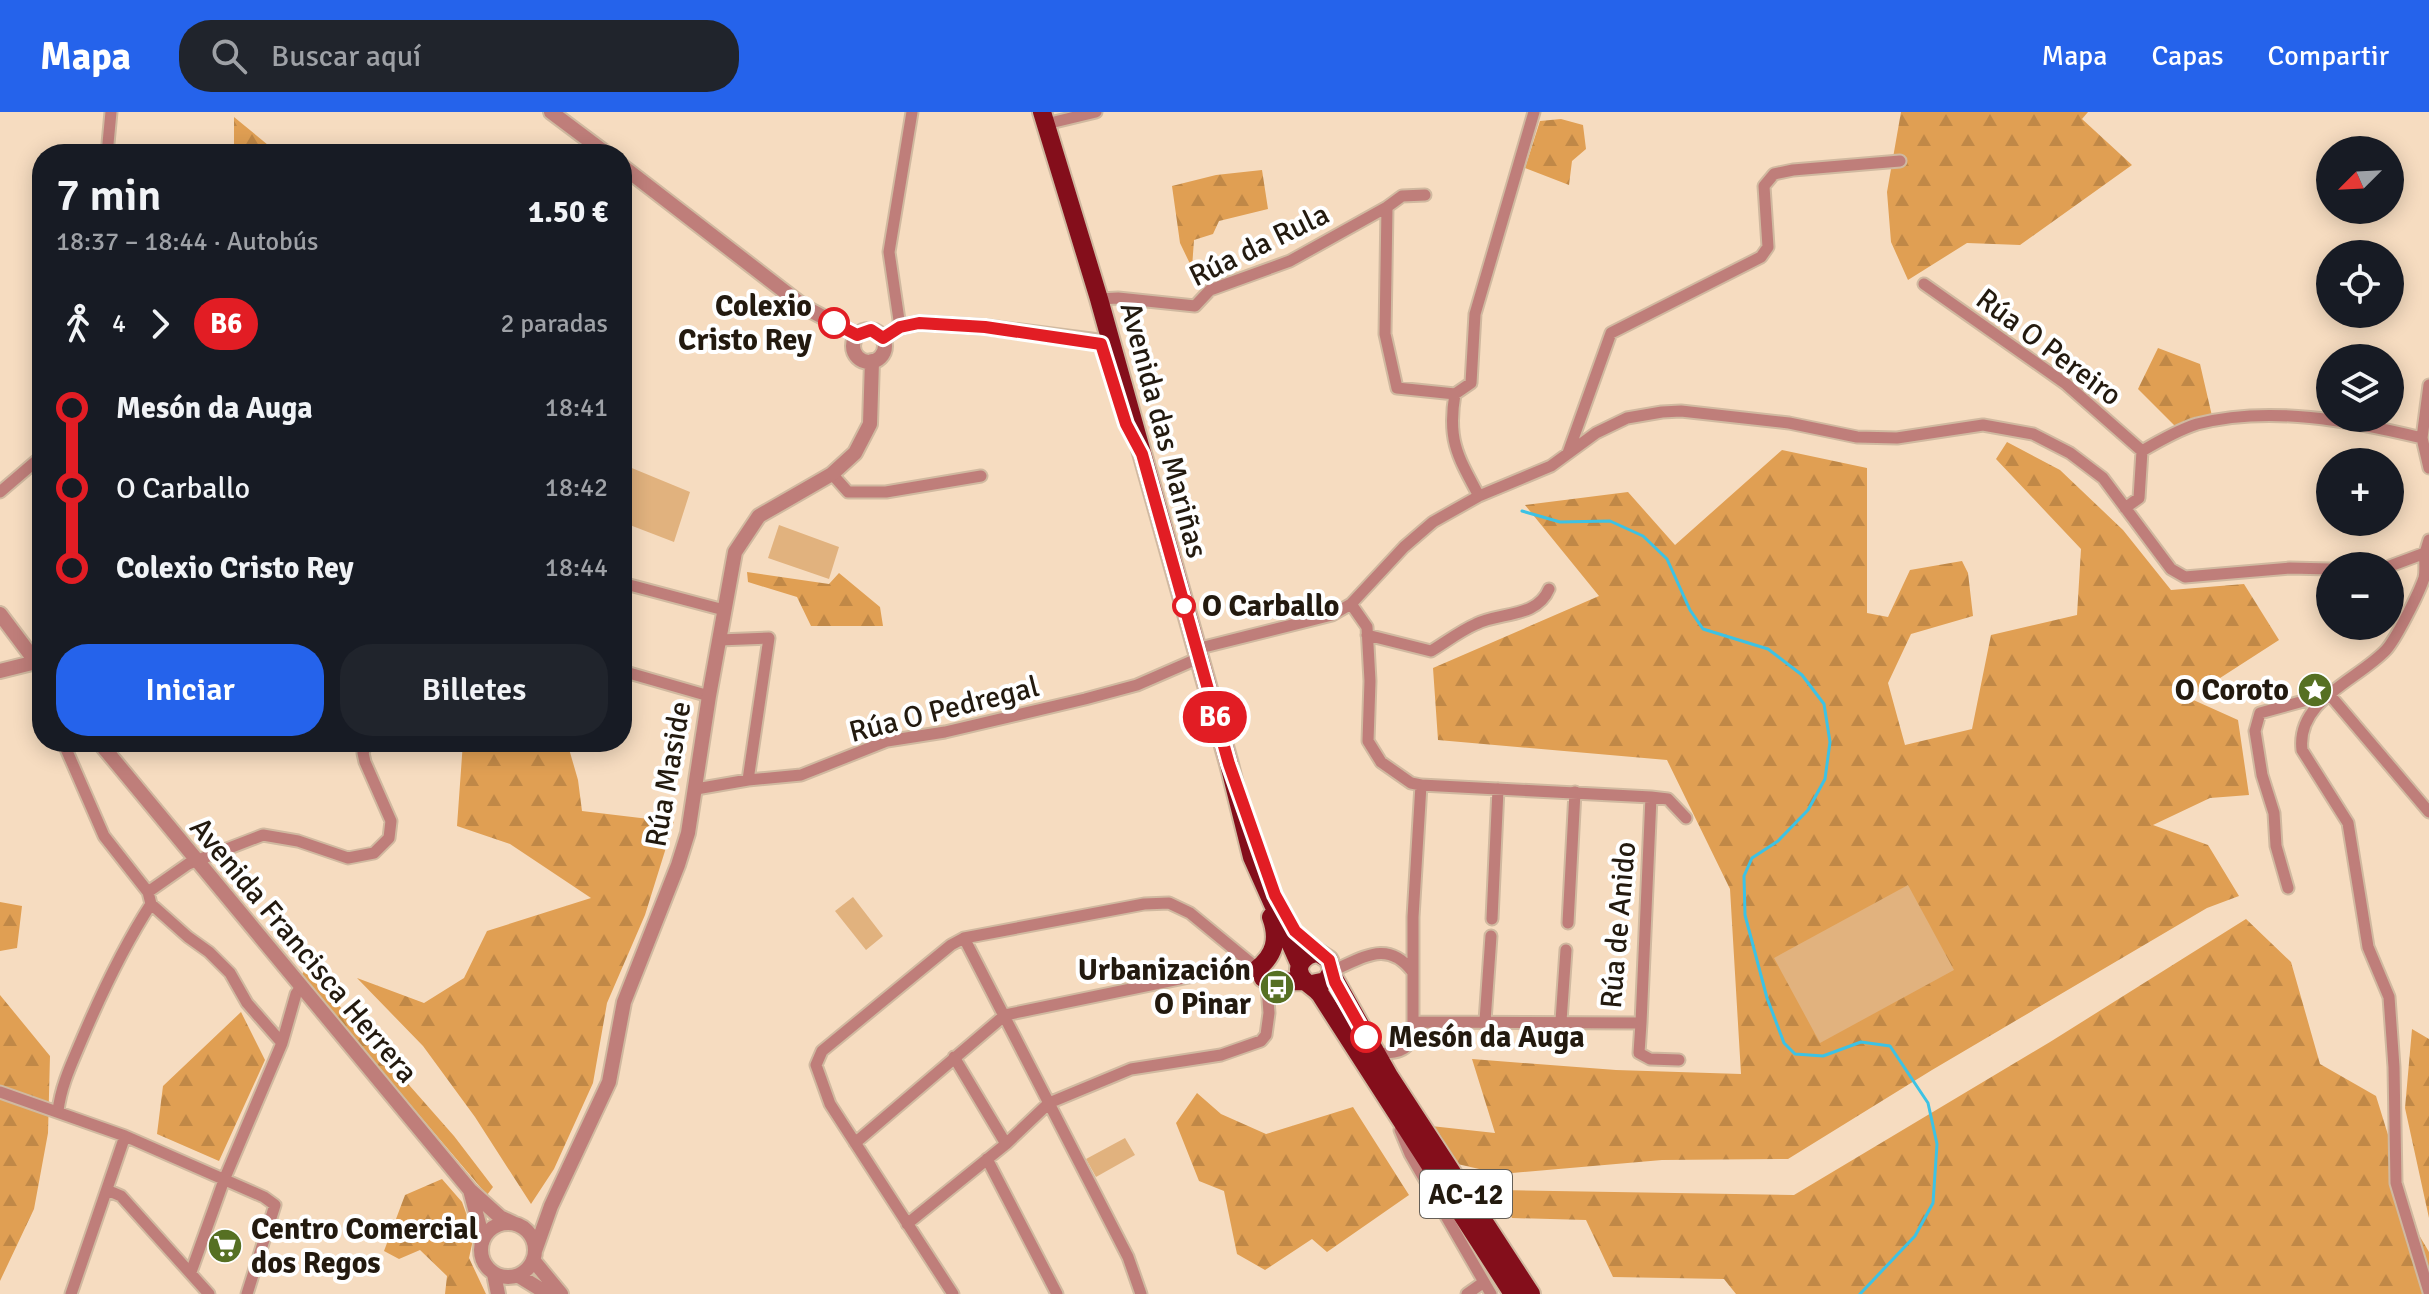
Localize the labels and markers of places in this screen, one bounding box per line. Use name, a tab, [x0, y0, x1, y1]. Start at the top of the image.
place label: Colexio Cristo Rey	[678, 288, 812, 359]
marker: Colexio Cristo Rey	[819, 308, 849, 338]
place label: O Carballo	[1202, 588, 1339, 625]
marker: O Carballo	[1173, 595, 1195, 617]
place icon: O Coroto	[2296, 671, 2334, 709]
place label: O Coroto	[2175, 672, 2289, 709]
place label: Urbanización O Pinar	[1078, 952, 1251, 1023]
bus stop icon: Urbanización O Pinar	[1258, 968, 1296, 1006]
place label: Mesón da Auga	[1388, 1019, 1585, 1056]
marker: Mesón da Auga	[1351, 1022, 1381, 1052]
place label: Centro Comercial dos Regos	[251, 1211, 478, 1282]
supermarket icon: Centro Comercial dos Regos	[206, 1227, 244, 1265]

